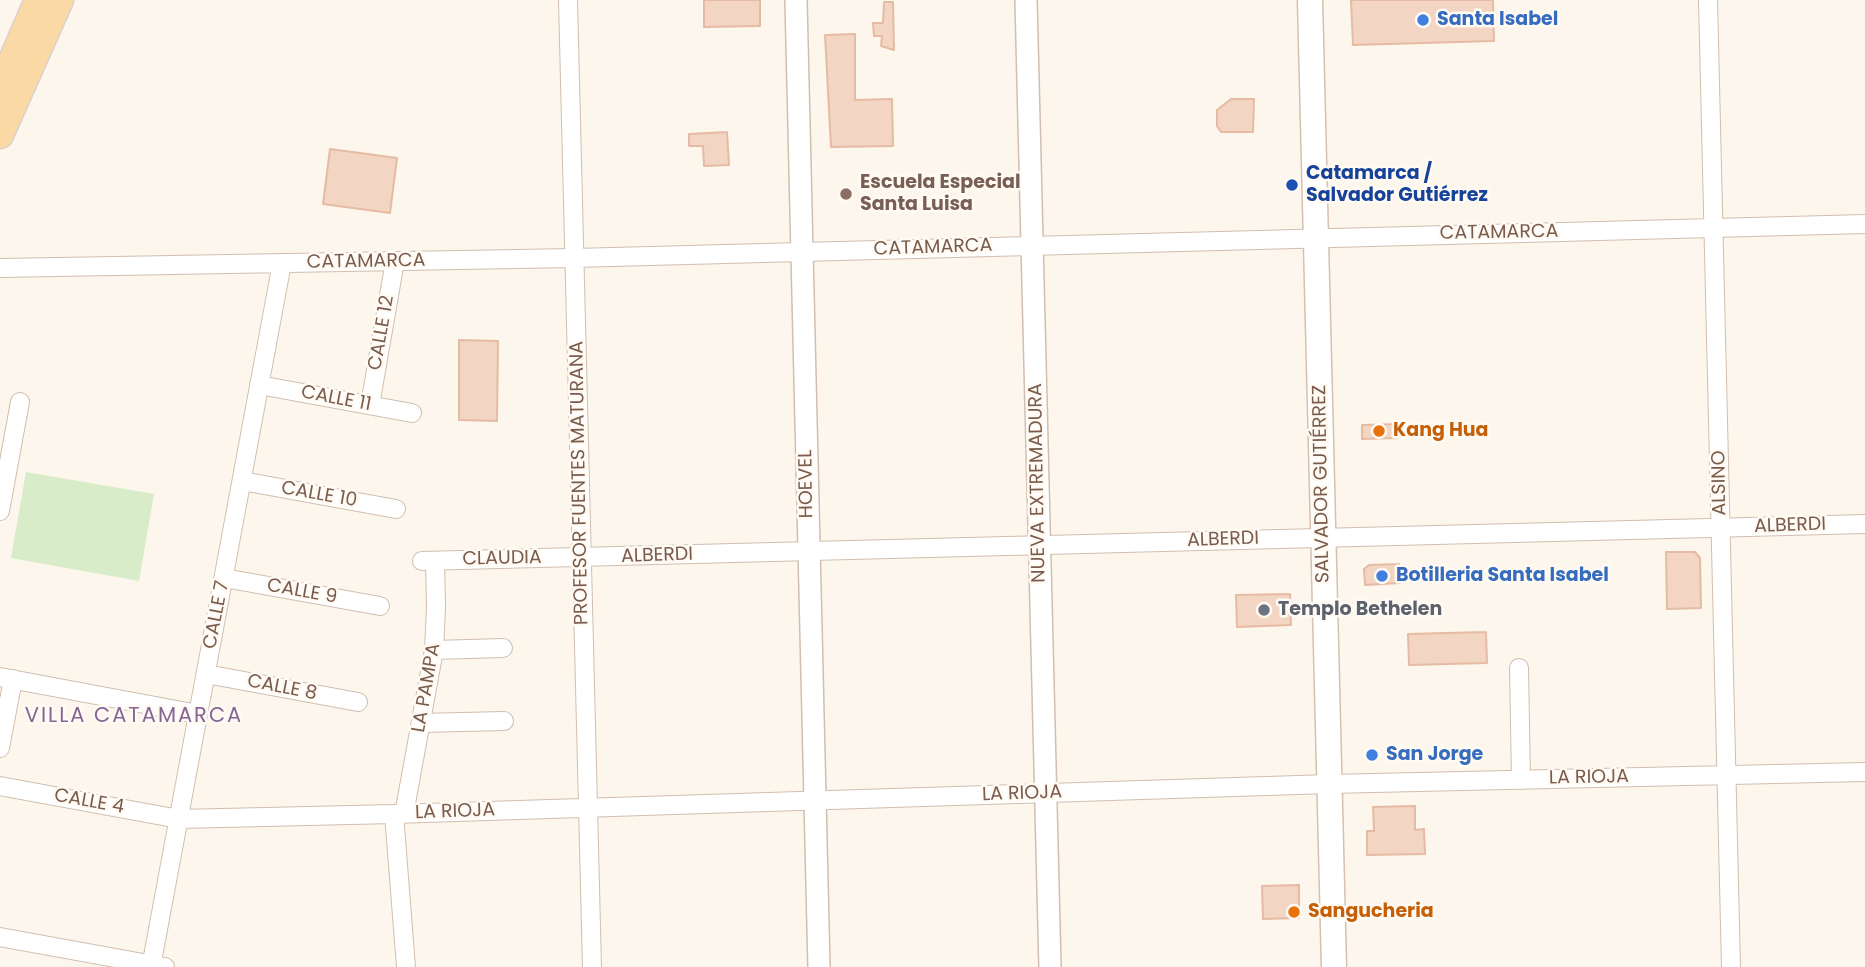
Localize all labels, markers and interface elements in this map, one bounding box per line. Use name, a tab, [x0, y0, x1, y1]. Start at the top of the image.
place label: Santa Isabel	[1437, 9, 1558, 31]
marker: Santa Isabel	[1415, 12, 1431, 28]
place label: Catamarca / Salvador Gutiérrez	[1306, 163, 1488, 207]
place label: Escuela Especial Santa Luisa	[860, 172, 1021, 216]
marker: Catamarca / Salvador Gutiérrez	[1284, 177, 1300, 193]
marker: Escuela Especial Santa Luisa	[838, 186, 854, 202]
street label: CATAMARCA	[1439, 221, 1559, 245]
street label: CATAMARCA	[873, 235, 993, 261]
street label: CATAMARCA	[306, 250, 426, 274]
street label: CALLE 12	[364, 294, 400, 372]
street label: PROFESOR FUENTES MATURANA	[566, 341, 594, 625]
street label: CALLE 11	[299, 381, 373, 417]
street label: NUEVA EXTREMADURA	[1025, 383, 1051, 583]
street label: SALVADOR GUTIÉRREZ	[1309, 385, 1335, 583]
place label: Kang Hua	[1393, 420, 1488, 442]
marker: Kang Hua	[1371, 423, 1387, 439]
street label: HOEVEL	[795, 449, 819, 519]
street label: ALSINO	[1708, 450, 1732, 516]
street label: CALLE 10	[279, 477, 359, 513]
street label: ALBERDI	[1754, 513, 1826, 539]
street label: ALBERDI	[1187, 527, 1259, 553]
street label: ALBERDI	[621, 543, 693, 569]
street label: CLAUDIA	[462, 547, 542, 571]
place label: Botilleria Santa Isabel	[1396, 565, 1609, 587]
marker: Botilleria Santa Isabel	[1374, 568, 1390, 584]
street label: CALLE 9	[265, 575, 339, 609]
street label: CALLE 7	[199, 579, 235, 651]
place label: Templo Bethelen	[1278, 599, 1442, 621]
marker: Templo Bethelen	[1256, 602, 1272, 618]
street label: LA PAMPA	[408, 642, 446, 734]
street label: CALLE 8	[245, 670, 319, 706]
district label: VILLA CATAMARCA	[27, 704, 241, 730]
place label: San Jorge	[1386, 744, 1483, 766]
marker: San Jorge	[1364, 747, 1380, 763]
street label: LA RIOJA	[1549, 766, 1629, 790]
street label: LA RIOJA	[982, 781, 1062, 807]
street label: CALLE 4	[52, 785, 126, 819]
street label: LA RIOJA	[415, 799, 495, 825]
place label: Sangucheria	[1308, 901, 1434, 923]
marker: Sangucheria	[1286, 904, 1302, 920]

